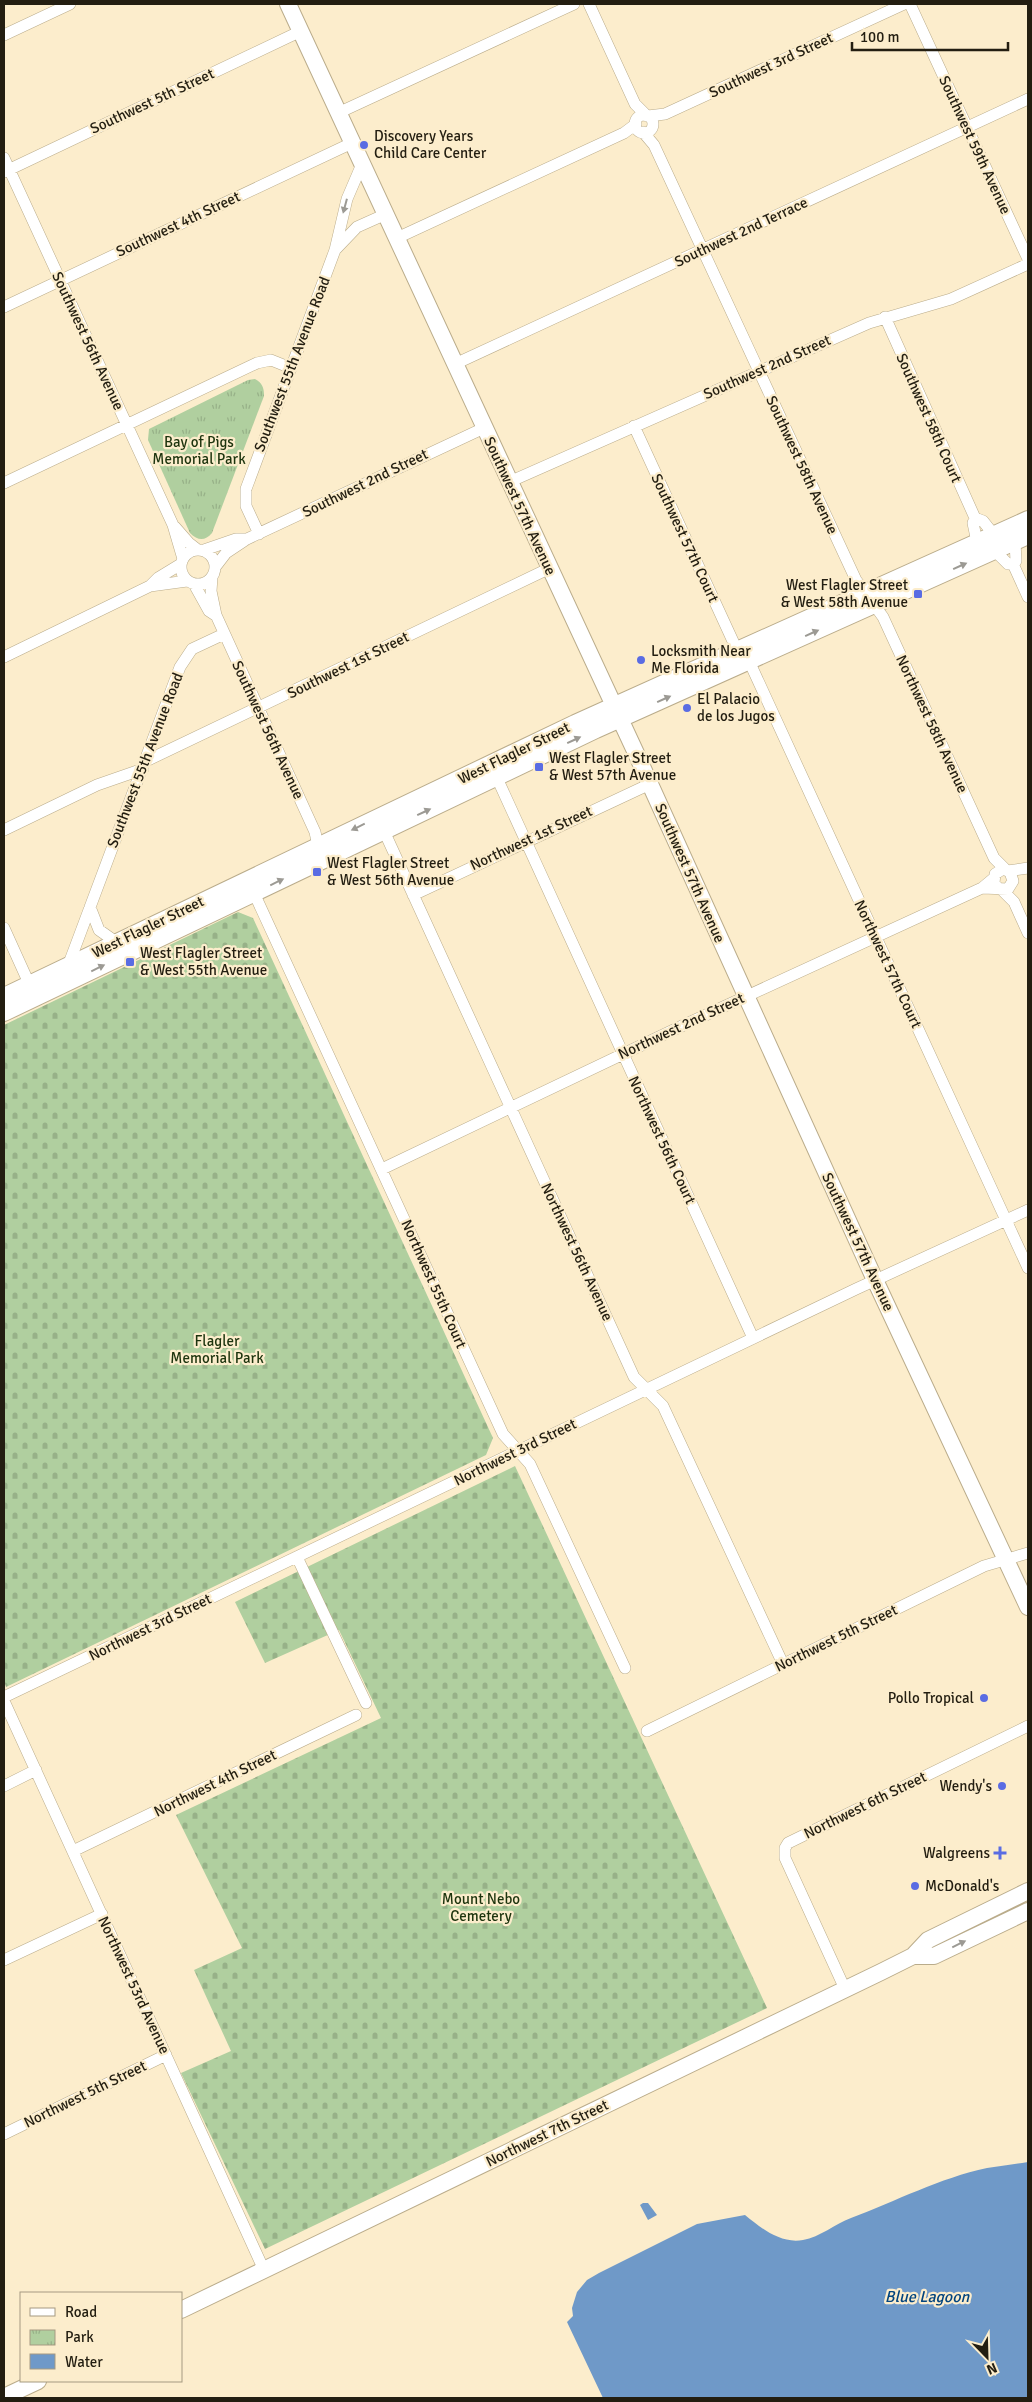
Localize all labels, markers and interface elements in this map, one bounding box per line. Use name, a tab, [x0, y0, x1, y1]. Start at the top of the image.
scale bar	[852, 20, 1008, 52]
street label: Southwest 3rd Street	[706, 28, 836, 102]
text: 100 m	[860, 28, 900, 46]
street label: Southwest 5th Street	[87, 64, 217, 138]
street label: Southwest 59th Avenue	[935, 73, 1015, 217]
place label: Discovery Years Child Care Center	[374, 127, 487, 162]
marker: Discovery Years Child Care Center	[358, 139, 370, 151]
street label: Southwest 4th Street	[113, 187, 243, 261]
street label: Southwest 2nd Terrace	[672, 193, 810, 271]
one-way arrow	[341, 198, 349, 214]
street label: Southwest 56th Avenue	[48, 269, 128, 413]
street label: Southwest 55th Avenue Road	[250, 274, 334, 454]
street label: Southwest 2nd Street	[701, 331, 833, 403]
street label: Southwest 58th Court	[892, 351, 966, 485]
street label: Southwest 58th Avenue	[762, 393, 842, 537]
park label: Bay of Pigs Memorial Park	[152, 433, 246, 468]
street label: Southwest 57th Avenue	[480, 434, 560, 578]
street label: Southwest 2nd Street	[299, 445, 431, 521]
street label: Southwest 57th Court	[647, 471, 723, 605]
one-way arrow	[953, 562, 967, 570]
place label: West Flagler Street & West 58th Avenue	[781, 576, 908, 611]
marker: West Flagler Street & West 58th Avenue	[912, 588, 924, 600]
street label: Southwest 1st Street	[284, 628, 412, 702]
one-way arrow	[805, 628, 819, 636]
place label: Locksmith Near Me Florida	[651, 642, 751, 677]
street label: Northwest 58th Avenue	[892, 652, 972, 796]
marker: Locksmith Near Me Florida	[635, 654, 647, 666]
street label: Southwest 56th Avenue	[228, 658, 308, 802]
street label: Southwest 55th Avenue Road	[103, 670, 187, 850]
place label: El Palacio de los Jugos	[697, 690, 775, 725]
one-way arrow	[657, 695, 671, 703]
marker: El Palacio de los Jugos	[681, 702, 693, 714]
street label: West Flagler Street	[455, 718, 573, 788]
one-way arrow	[567, 736, 581, 744]
place label: West Flagler Street & West 57th Avenue	[549, 749, 676, 784]
marker: West Flagler Street & West 57th Avenue	[533, 761, 545, 773]
street label: Southwest 57th Avenue	[651, 801, 729, 945]
street label: Northwest 1st Street	[467, 802, 595, 874]
one-way arrow	[417, 808, 431, 816]
one-way arrow	[351, 823, 366, 831]
place label: West Flagler Street & West 56th Avenue	[327, 854, 454, 889]
marker: West Flagler Street & West 56th Avenue	[311, 866, 323, 878]
one-way arrow	[270, 878, 285, 886]
street label: West Flagler Street	[89, 892, 207, 962]
street label: Northwest 57th Court	[850, 897, 926, 1031]
place label: West Flagler Street & West 55th Avenue	[140, 944, 267, 979]
marker: West Flagler Street & West 55th Avenue	[124, 956, 136, 968]
one-way arrow	[91, 964, 105, 972]
street label: Northwest 2nd Street	[615, 989, 747, 1063]
street label: Northwest 56th Court	[624, 1073, 700, 1207]
street label: Southwest 57th Avenue	[818, 1170, 898, 1314]
street label: Northwest 56th Avenue	[537, 1180, 617, 1324]
street label: Northwest 55th Court	[397, 1217, 471, 1351]
park label: Flagler Memorial Park	[170, 1332, 264, 1367]
street label: Northwest 3rd Street	[451, 1415, 579, 1489]
street label: Northwest 3rd Street	[86, 1590, 214, 1664]
street label: Northwest 5th Street	[772, 1601, 900, 1675]
place label: Pollo Tropical	[888, 1689, 974, 1707]
marker: Pollo Tropical	[978, 1692, 990, 1704]
street label: Northwest 4th Street	[151, 1746, 279, 1820]
street label: Northwest 6th Street	[801, 1768, 929, 1842]
place label: Wendy's	[940, 1777, 992, 1795]
marker: Wendy's	[996, 1780, 1008, 1792]
place label: Walgreens	[923, 1844, 990, 1862]
marker: Walgreens	[994, 1847, 1006, 1859]
place label: McDonald's	[925, 1877, 1000, 1895]
marker: McDonald's	[909, 1880, 921, 1892]
park label: Mount Nebo Cemetery	[442, 1890, 520, 1925]
street label: Northwest 53rd Avenue	[94, 1913, 174, 2057]
one-way arrow	[952, 1940, 966, 1948]
street label: Northwest 5th Street	[21, 2057, 149, 2131]
street label: Northwest 7th Street	[483, 2096, 611, 2170]
water label: Blue Lagoon	[885, 2287, 971, 2307]
legend	[20, 2292, 182, 2382]
text: Road	[65, 2303, 97, 2321]
text: Park	[65, 2328, 94, 2346]
north arrow	[962, 2332, 1012, 2382]
text: Water	[65, 2353, 103, 2371]
text: N	[984, 2359, 1000, 2378]

